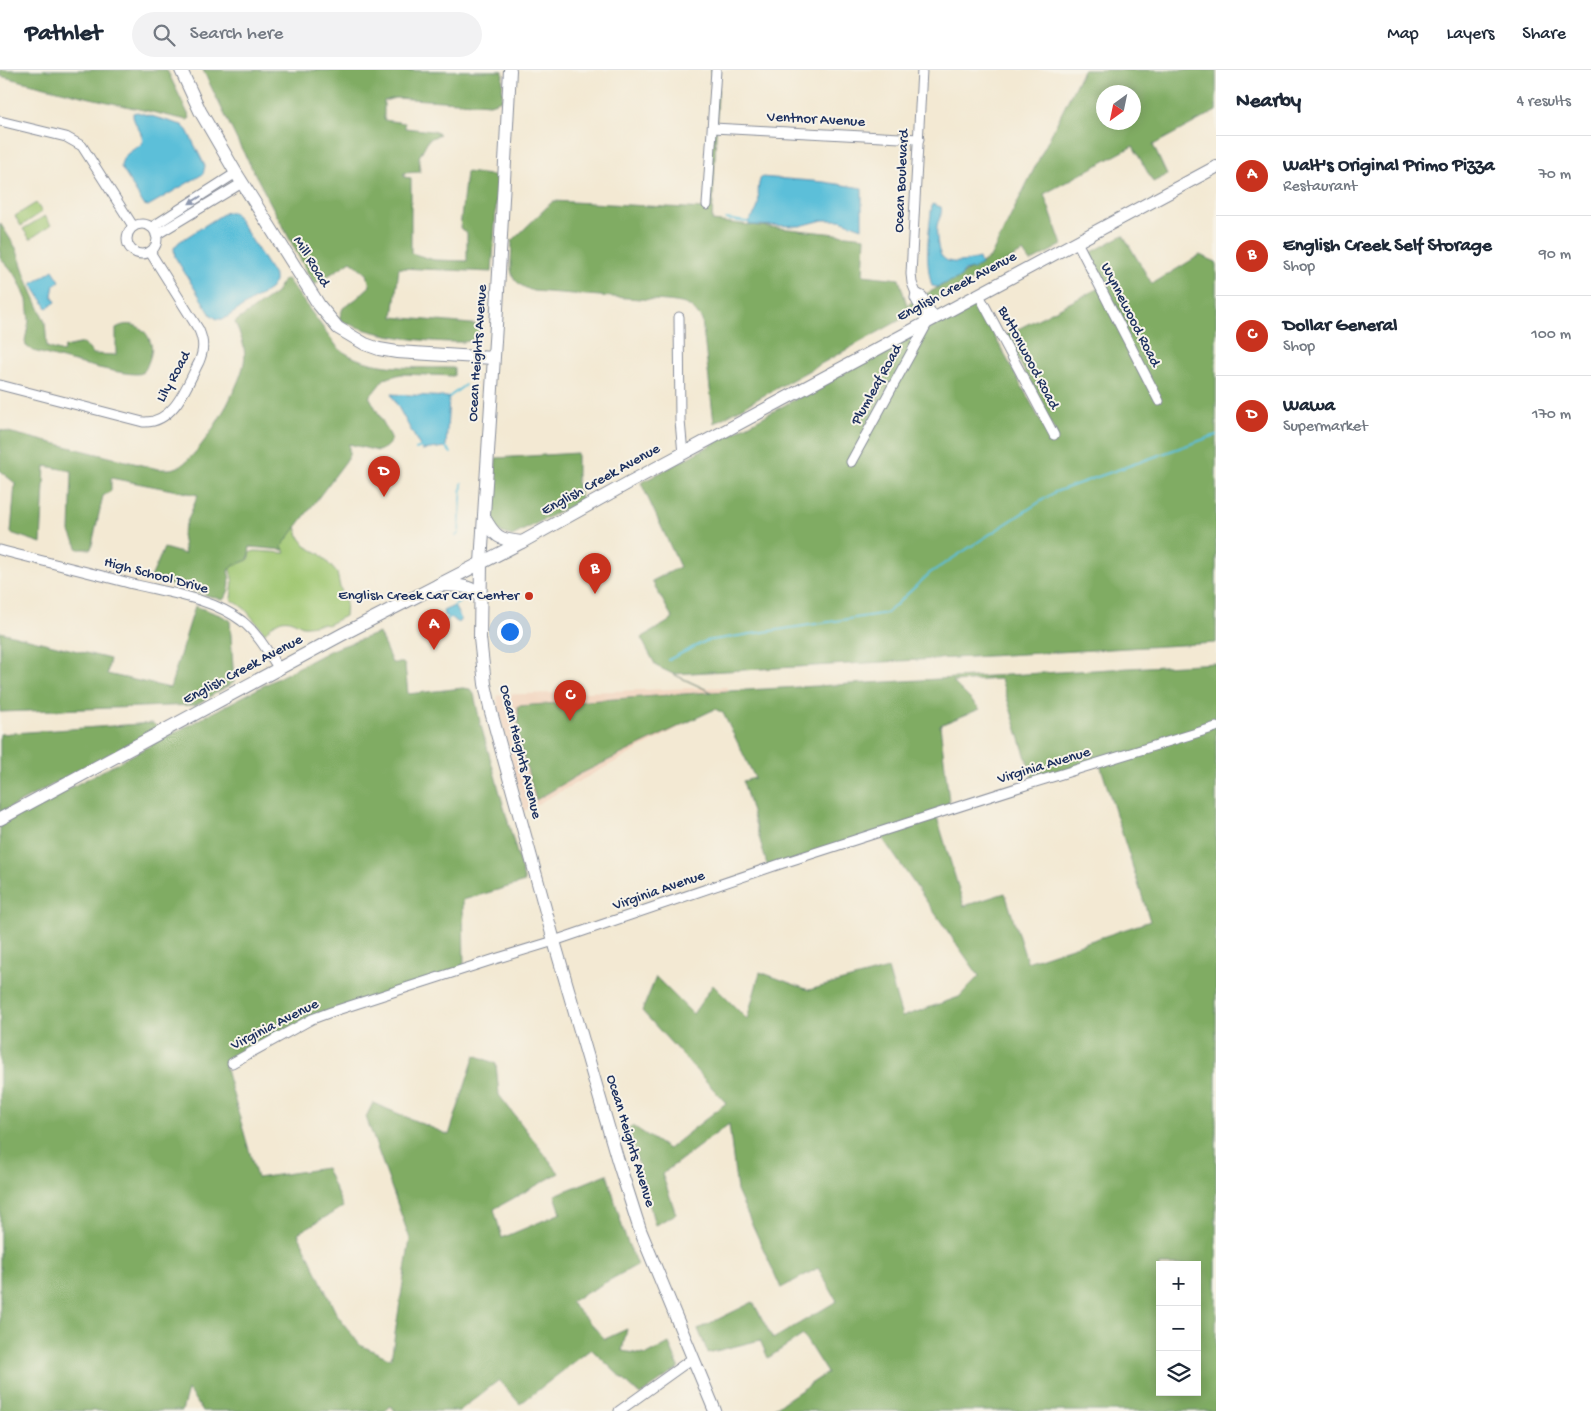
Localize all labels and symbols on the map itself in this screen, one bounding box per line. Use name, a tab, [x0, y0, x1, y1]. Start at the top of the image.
north arrow	[1096, 85, 1141, 130]
street label: Ventnor Avenue	[765, 108, 866, 132]
street label: Ocean Boulevard	[890, 128, 914, 233]
one-way arrow	[188, 195, 202, 204]
street label: Mill Road	[288, 233, 334, 292]
street label: English Creek Avenue	[894, 248, 1020, 326]
street label: Wynnewood Road	[1096, 260, 1165, 371]
street label: Ocean Heights Avenue	[464, 284, 492, 422]
street label: Buttonwood Road	[993, 302, 1063, 414]
street label: Plumleaf Road	[847, 340, 907, 429]
street label: Lily Road	[153, 347, 196, 406]
street label: English Creek Avenue	[538, 440, 664, 520]
pin: D	[368, 456, 400, 497]
street label: High School Drive	[102, 553, 210, 599]
pin: B	[579, 553, 611, 594]
place label: English Creek Car Car Center	[338, 587, 521, 605]
marker: English Creek Car Car Center	[523, 590, 535, 602]
pin: A	[418, 609, 450, 650]
your location	[497, 619, 523, 645]
street label: English Creek Avenue	[180, 631, 306, 709]
pin: C	[554, 680, 586, 721]
street label: Ocean Heights Avenue	[495, 683, 545, 821]
street label: Virginia Avenue	[994, 743, 1093, 789]
street label: Virginia Avenue	[610, 867, 708, 915]
street label: Virginia Avenue	[227, 995, 322, 1055]
street label: Ocean Heights Avenue	[601, 1073, 659, 1210]

